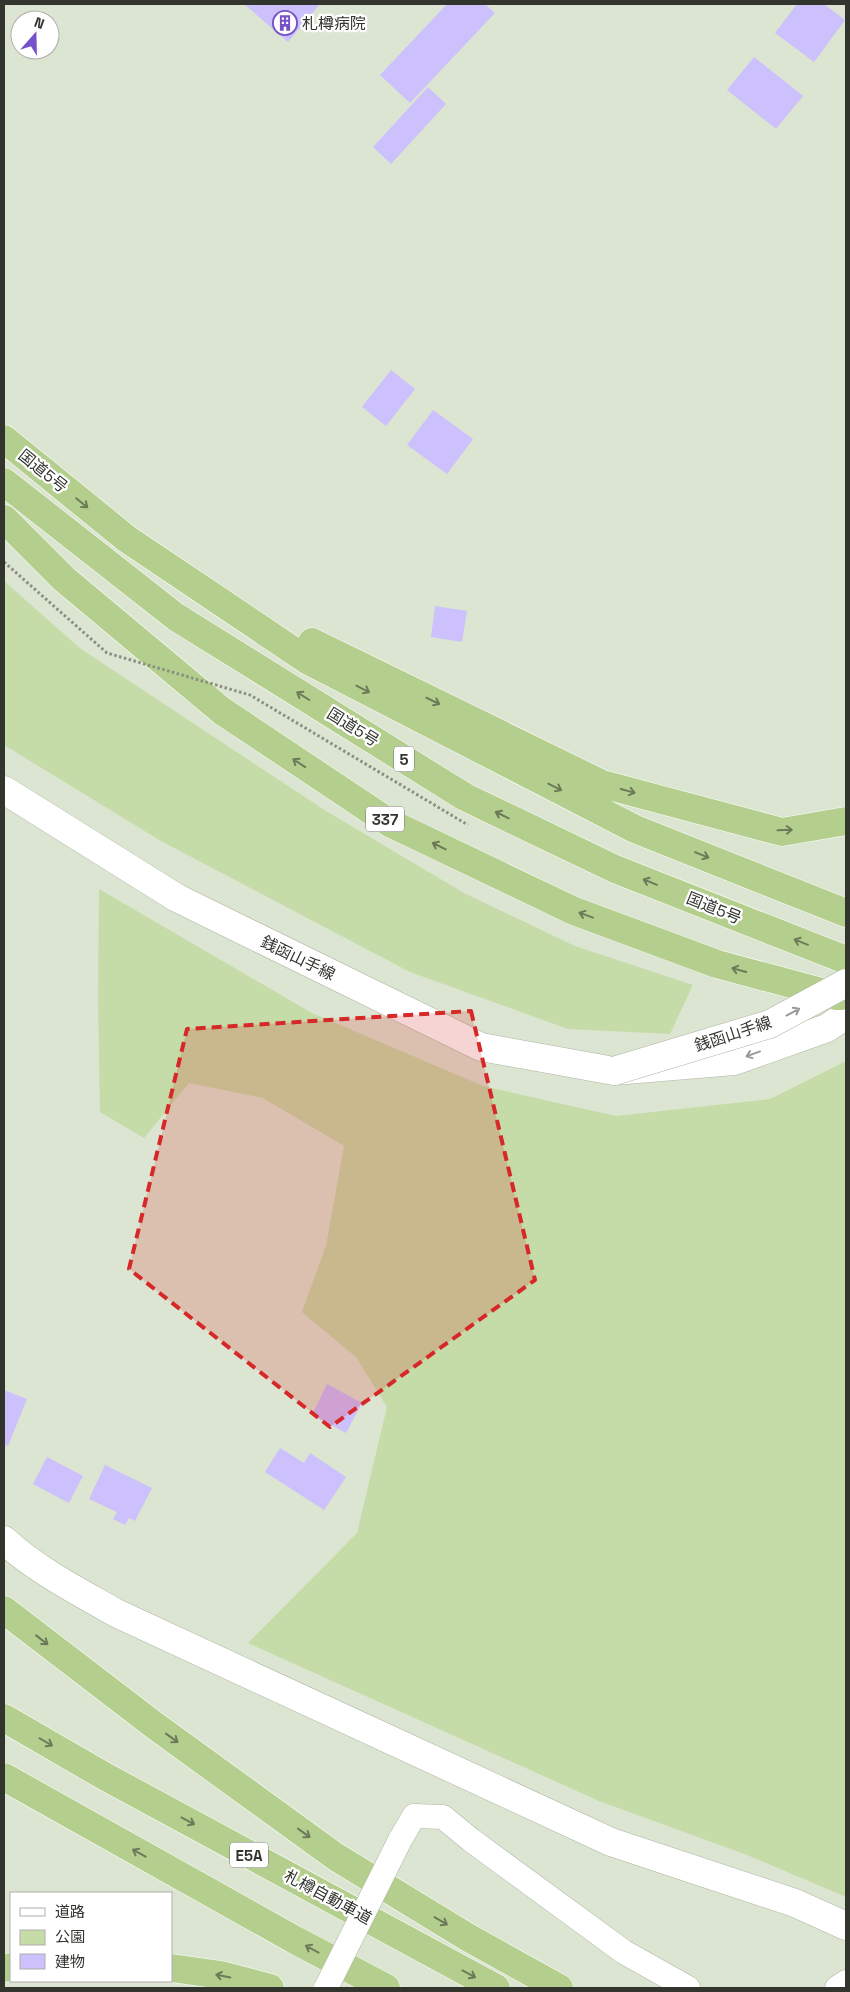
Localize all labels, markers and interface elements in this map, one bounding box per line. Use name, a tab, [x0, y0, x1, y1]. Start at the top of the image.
north arrow	[10, 10, 60, 60]
building icon: 札樽病院	[272, 10, 298, 36]
text: N	[32, 13, 47, 33]
place label: 札樽病院	[302, 13, 366, 34]
street label: 国道5号	[14, 445, 72, 497]
one-way arrow	[76, 498, 89, 509]
one-way arrow	[356, 684, 371, 694]
one-way arrow	[296, 691, 310, 701]
one-way arrow	[425, 697, 440, 706]
street label: 国道5号	[323, 703, 383, 751]
road number: 5	[394, 746, 414, 772]
one-way arrow	[293, 758, 307, 768]
one-way arrow	[547, 782, 562, 792]
one-way arrow	[619, 787, 635, 796]
road number: 337	[366, 806, 404, 832]
one-way arrow	[495, 809, 510, 819]
one-way arrow	[777, 826, 793, 835]
one-way arrow	[432, 841, 447, 850]
one-way arrow	[694, 851, 709, 861]
one-way arrow	[643, 877, 658, 887]
street label: 国道5号	[683, 887, 745, 929]
one-way arrow	[579, 910, 594, 919]
street label: 銭函山手線	[257, 931, 339, 985]
one-way arrow	[794, 937, 809, 947]
one-way arrow	[731, 964, 747, 974]
one-way arrow	[786, 1006, 800, 1016]
street label: 銭函山手線	[692, 1012, 774, 1056]
one-way arrow	[746, 1050, 761, 1059]
one-way arrow	[35, 1635, 48, 1646]
one-way arrow	[165, 1733, 179, 1743]
one-way arrow	[38, 1738, 52, 1748]
one-way arrow	[180, 1817, 195, 1827]
one-way arrow	[296, 1828, 310, 1838]
road number: E5A	[230, 1842, 268, 1868]
one-way arrow	[132, 1848, 147, 1858]
street label: 札樽自動車道	[281, 1865, 375, 1929]
legend	[10, 1892, 172, 1982]
text: 道路	[55, 1902, 85, 1921]
one-way arrow	[433, 1916, 447, 1926]
text: 公園	[55, 1927, 85, 1946]
one-way arrow	[305, 1944, 320, 1953]
text: 建物	[55, 1952, 85, 1971]
one-way arrow	[461, 1970, 476, 1979]
one-way arrow	[215, 1971, 231, 1980]

